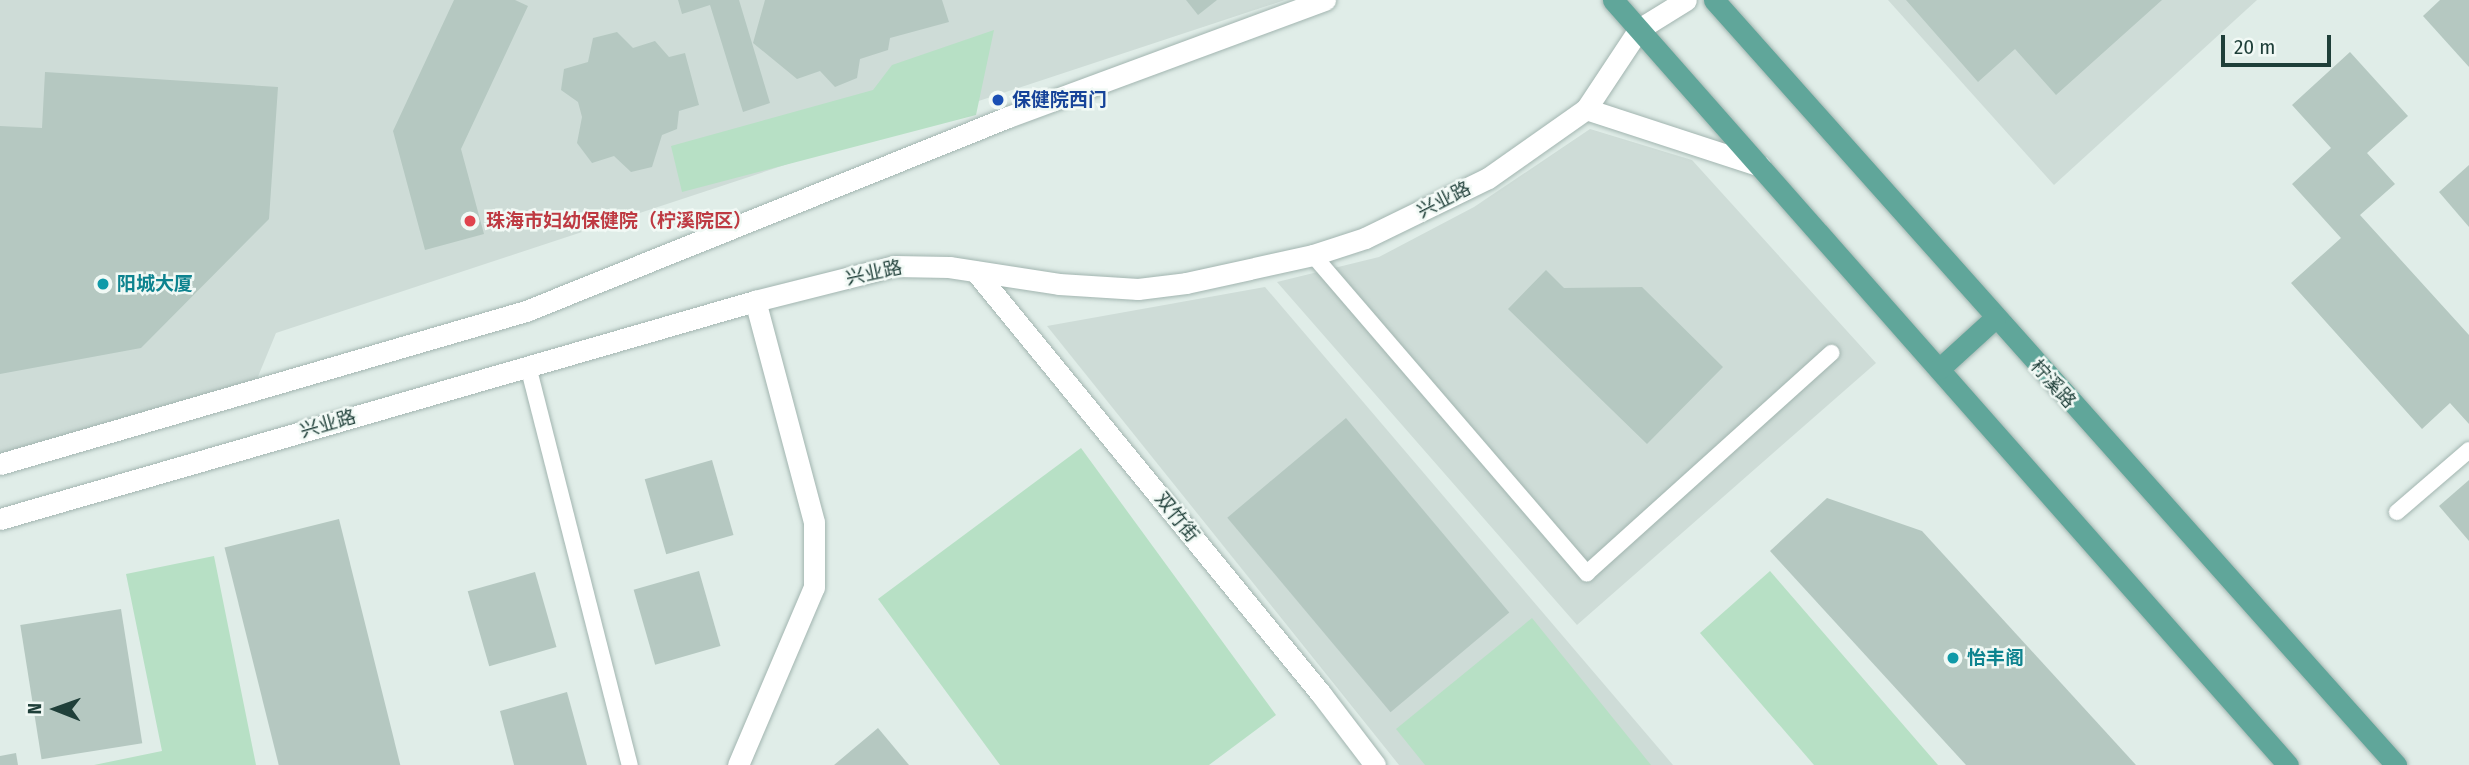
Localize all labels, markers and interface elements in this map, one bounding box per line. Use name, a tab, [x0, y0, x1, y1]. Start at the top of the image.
scale bar	[2224, 21, 2334, 65]
text: 20 m	[2234, 34, 2275, 60]
place label: 保健院西门	[1012, 89, 1107, 111]
marker: 保健院西门	[990, 92, 1006, 108]
street label: 兴业路	[1413, 177, 1475, 223]
place label: 珠海市妇幼保健院（柠溪院区）	[486, 210, 752, 232]
marker: 珠海市妇幼保健院（柠溪院区）	[460, 211, 480, 231]
street label: 兴业路	[844, 256, 904, 290]
place label: 阳城大厦	[117, 273, 193, 295]
marker: 阳城大厦	[95, 276, 111, 292]
street label: 柠溪路	[2025, 355, 2081, 413]
street label: 兴业路	[297, 405, 359, 443]
street label: 双竹街	[1150, 488, 1204, 546]
place label: 怡丰阁	[1967, 647, 2024, 669]
marker: 怡丰阁	[1945, 650, 1961, 666]
north arrow	[21, 674, 91, 744]
text: N	[23, 703, 46, 715]

